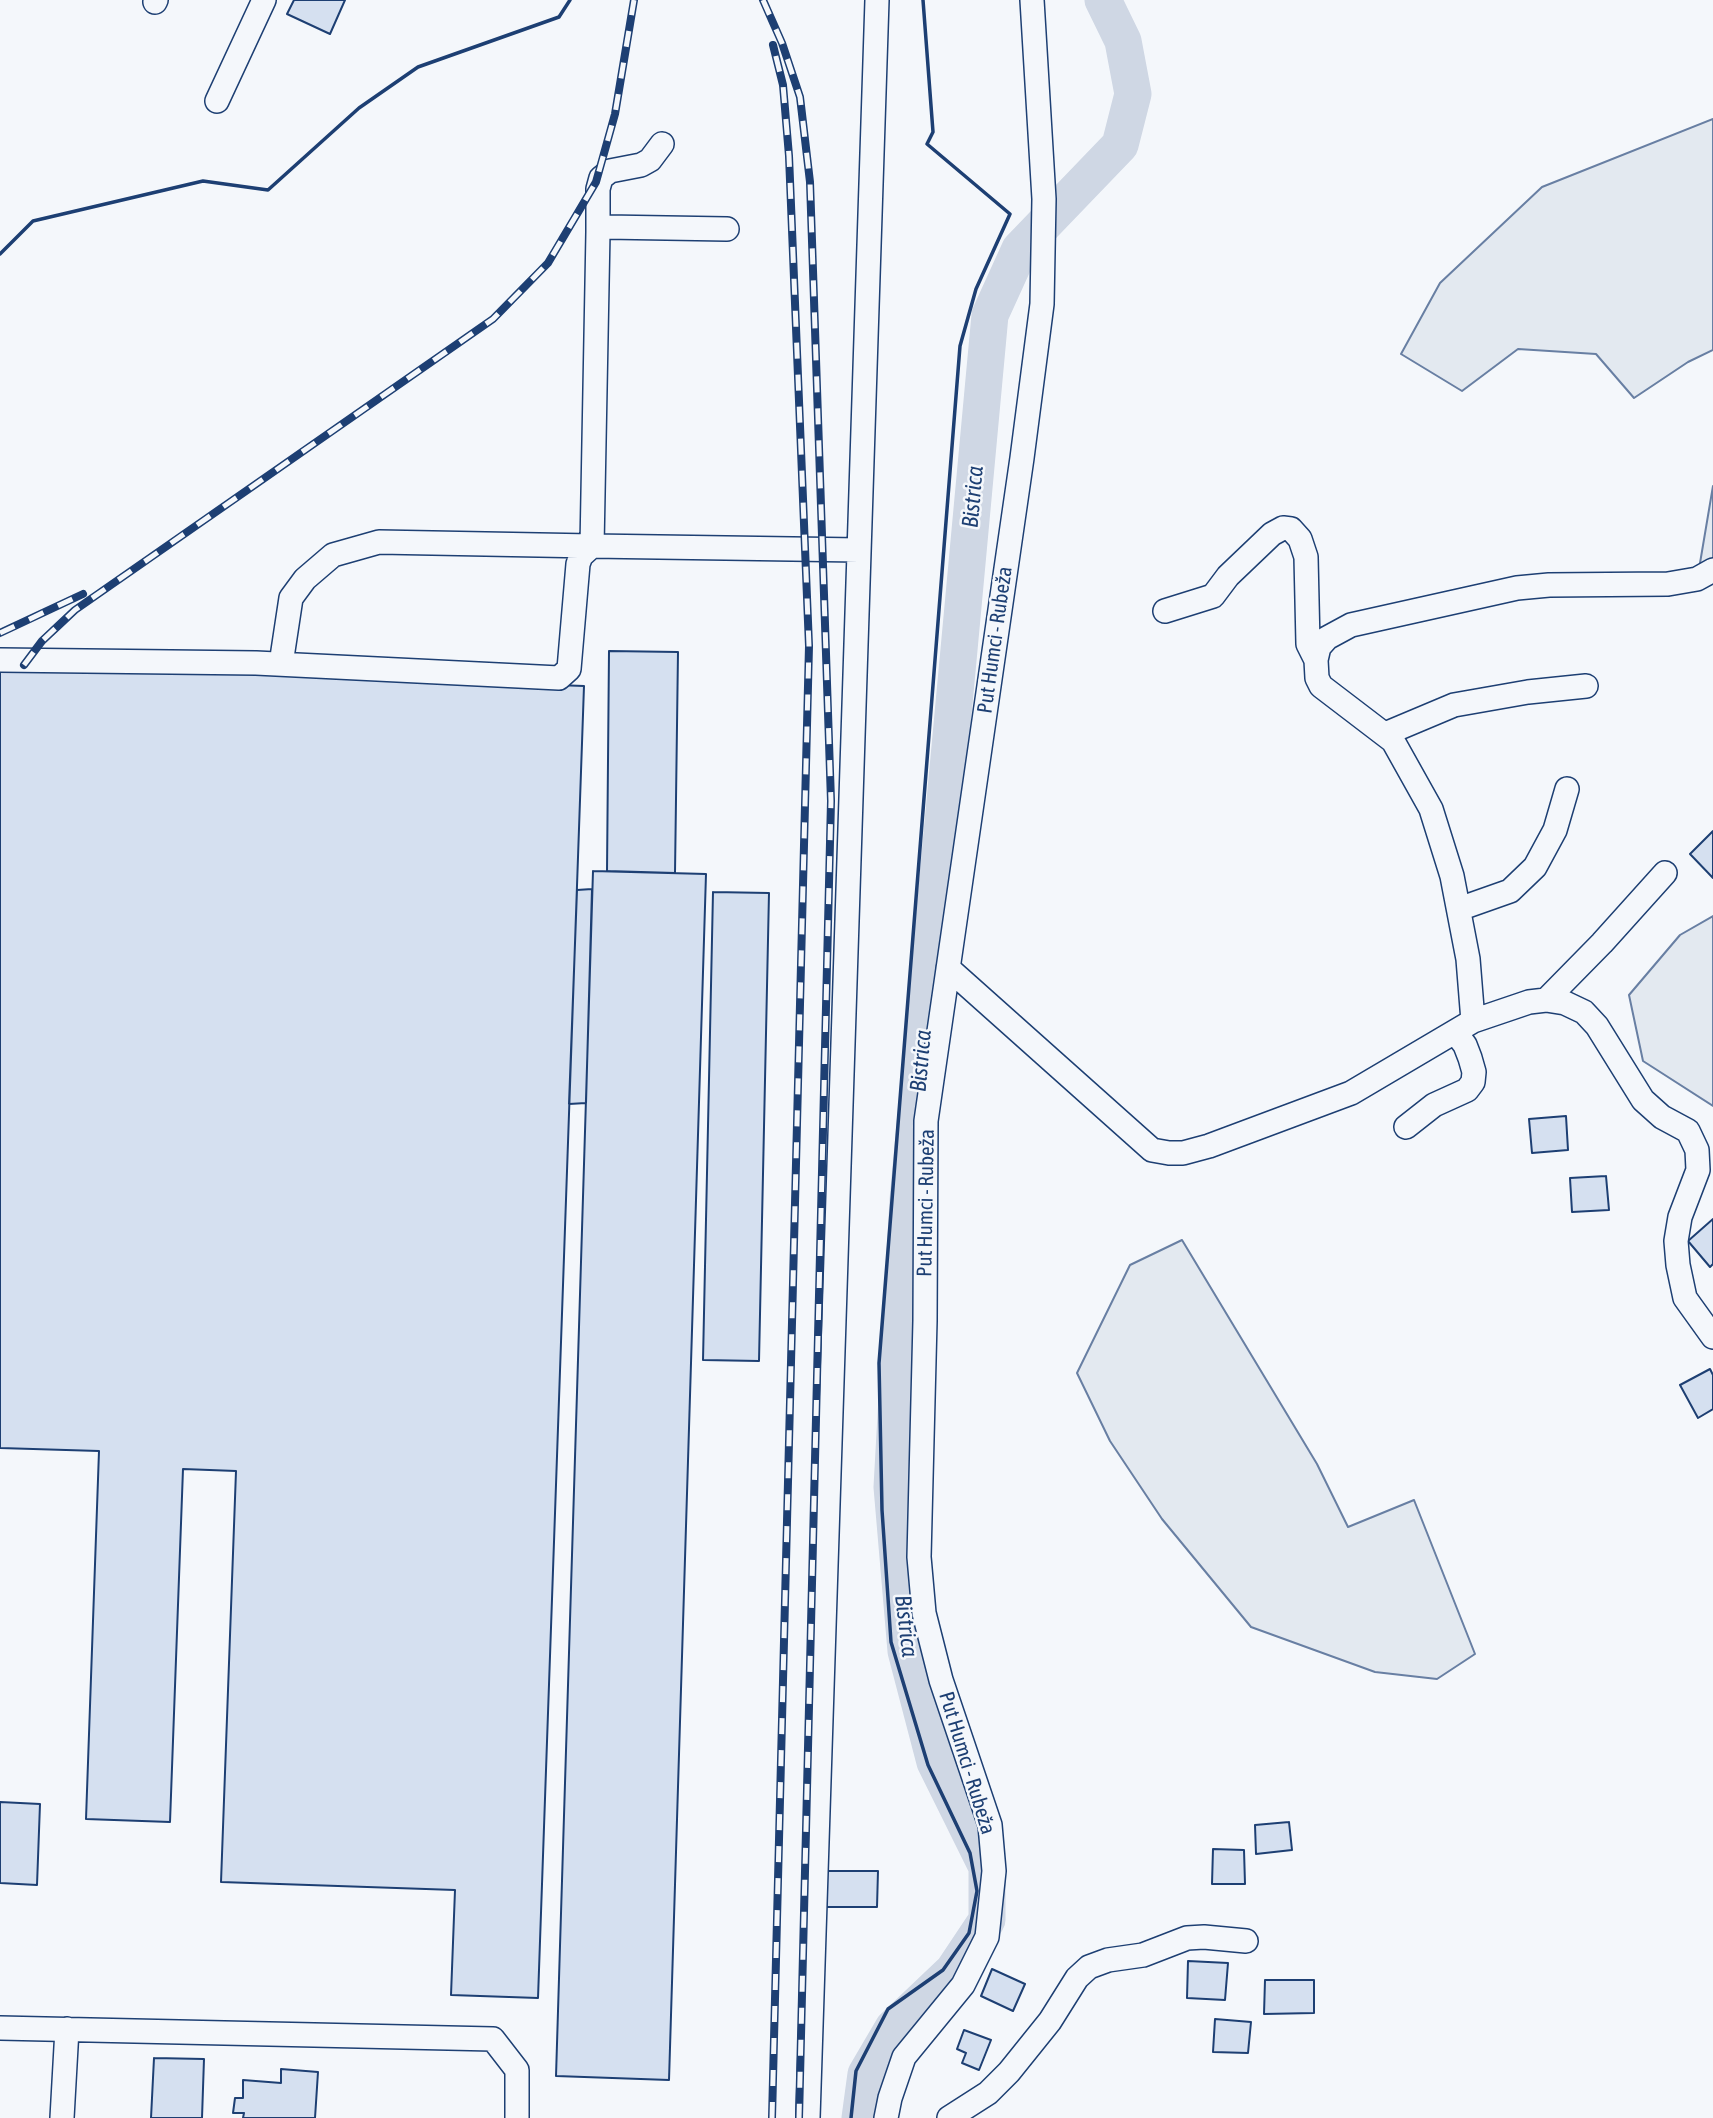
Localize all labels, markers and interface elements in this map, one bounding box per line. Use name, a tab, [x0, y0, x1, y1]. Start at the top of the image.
water label: Bistrica	[957, 465, 989, 529]
street label: Put Humci - Rubeža	[972, 565, 1018, 715]
water label: Bistrica	[905, 1029, 937, 1093]
street label: Put Humci - Rubeža	[912, 1129, 940, 1277]
water label: Bistrica	[889, 1593, 923, 1659]
street label: Put Humci - Rubeža	[933, 1689, 1001, 1837]

